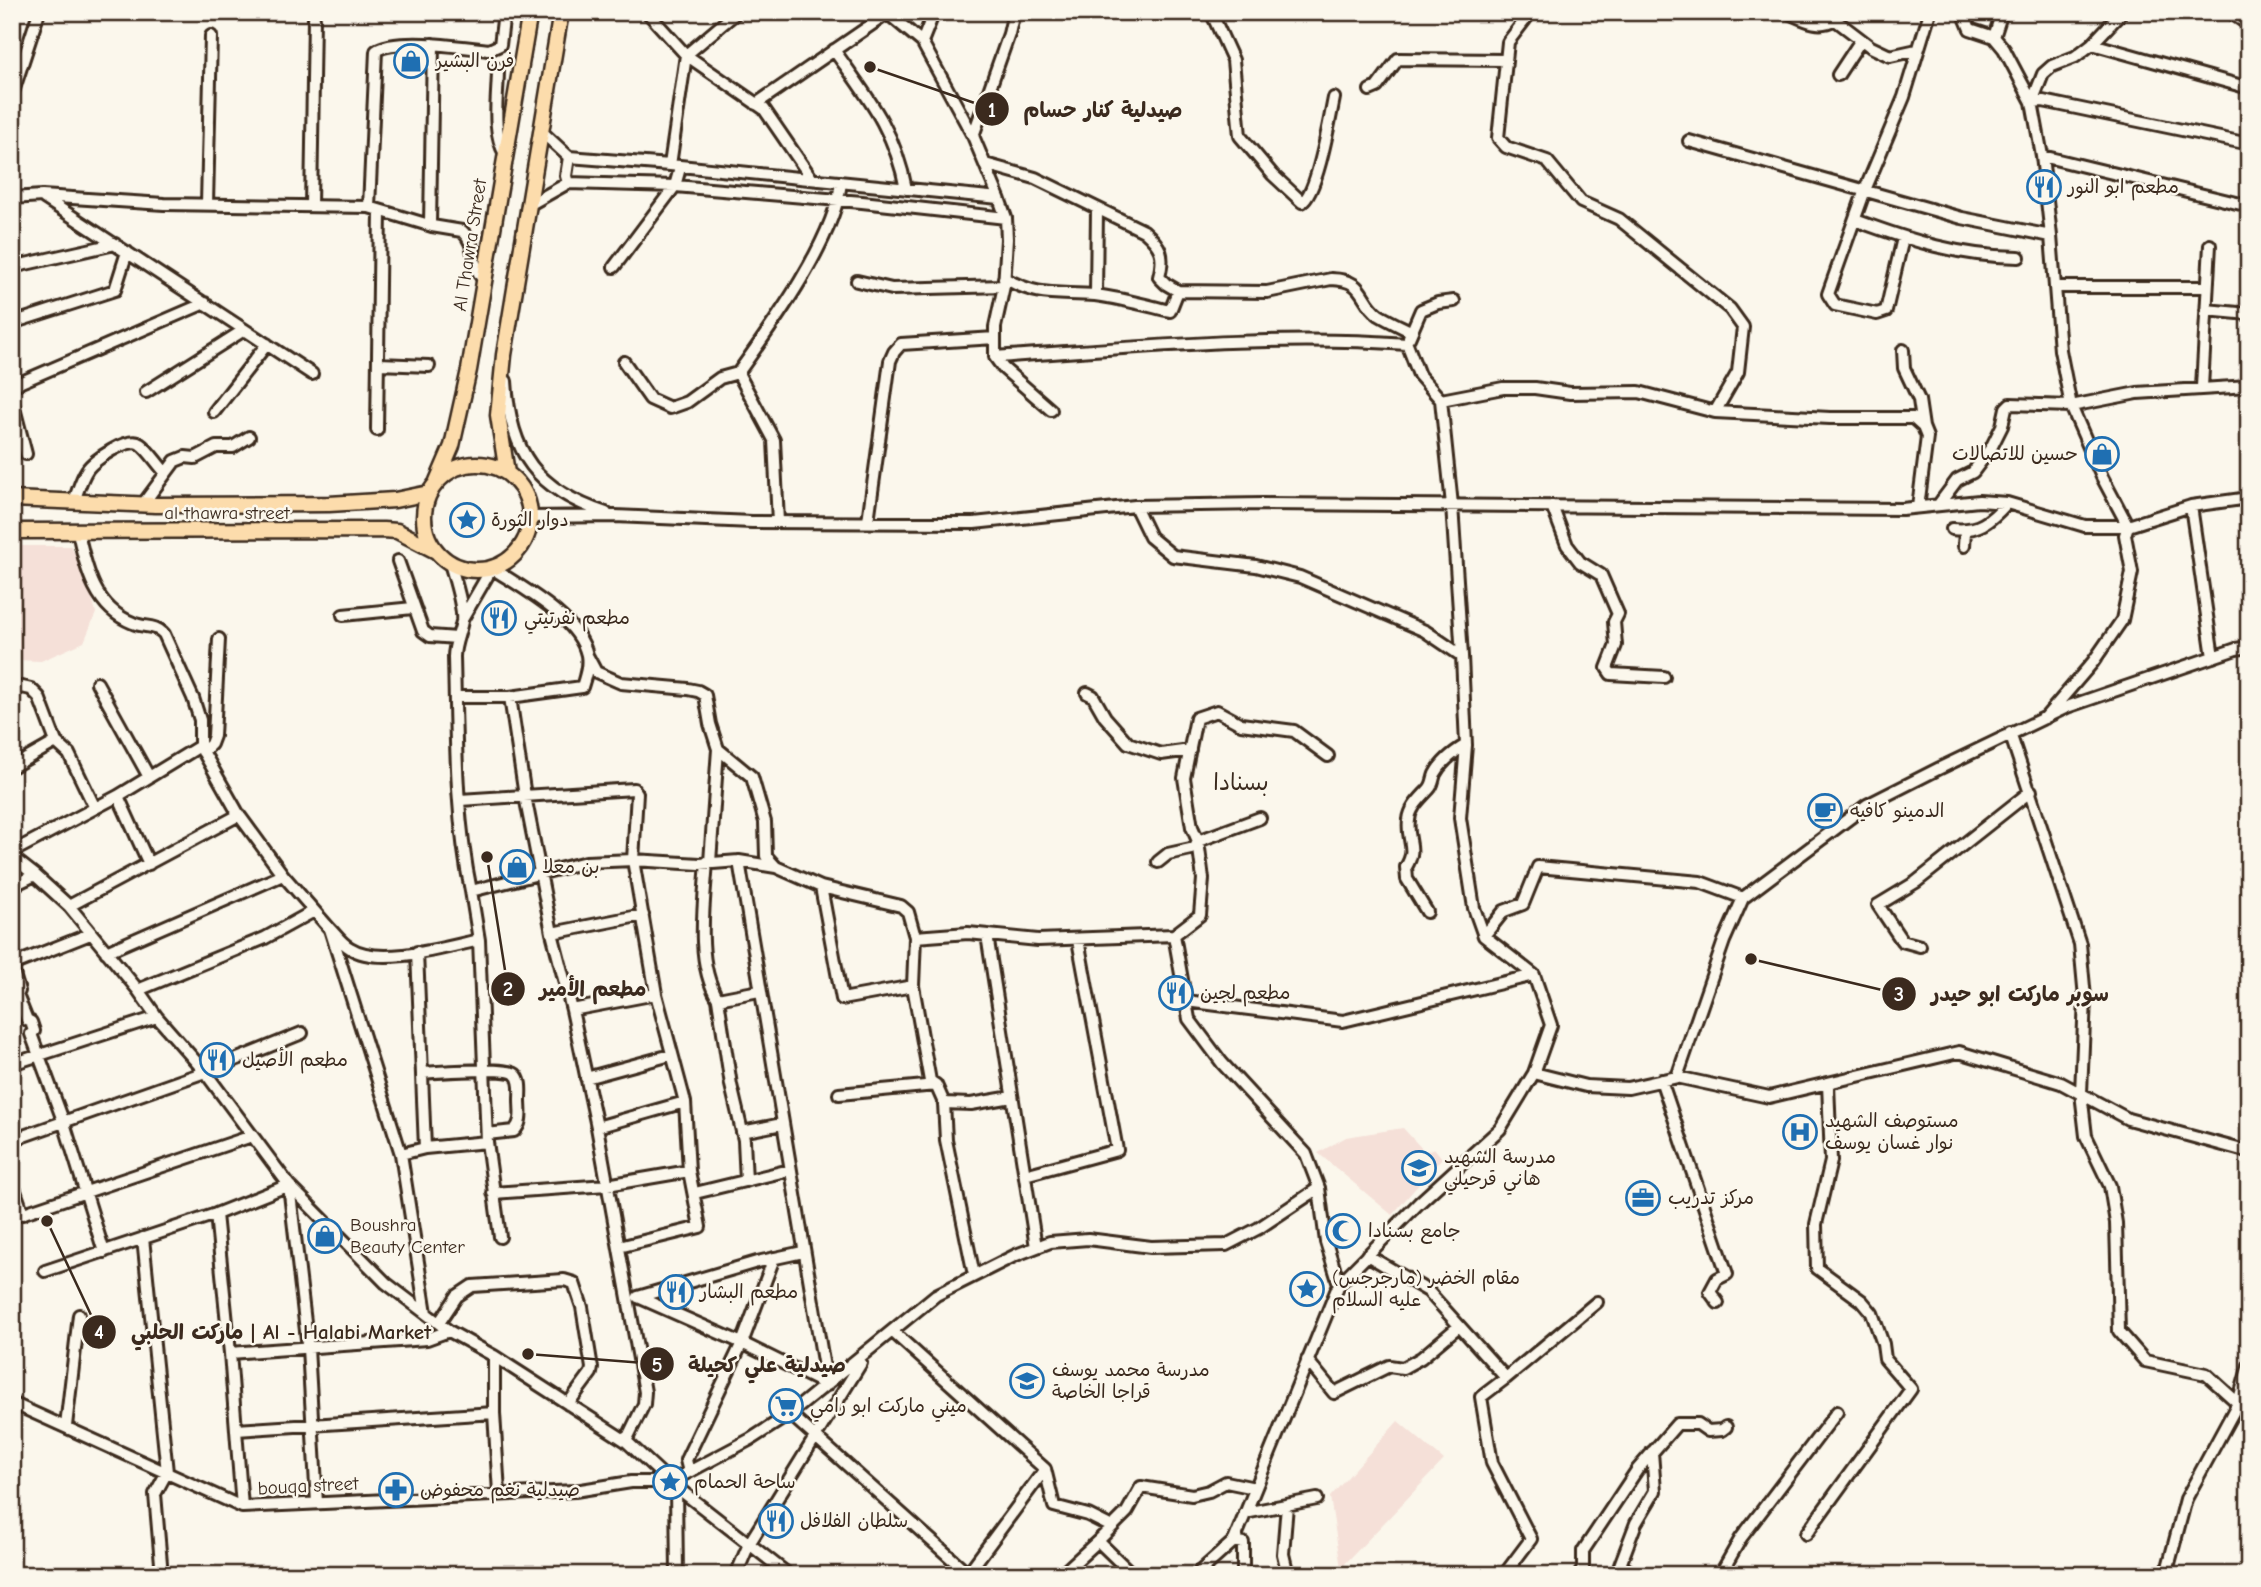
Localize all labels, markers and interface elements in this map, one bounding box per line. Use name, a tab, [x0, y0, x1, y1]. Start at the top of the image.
shop icon: فرن البشير	[392, 42, 430, 80]
place label: فرن البشير	[434, 50, 514, 72]
callout: صيدلية كنار حسام	[975, 88, 1197, 130]
text: 1	[988, 98, 996, 122]
text: صيدلية كنار حسام	[1024, 98, 1182, 126]
restaurant icon: مطعم ابو النور	[2025, 168, 2063, 206]
place label: مطعم ابو النور	[2066, 176, 2179, 201]
street label: Al Thawra Street	[449, 177, 491, 313]
shop icon: حسين للاتصالات	[2083, 435, 2121, 473]
place label: حسين للاتصالات	[1952, 443, 2078, 465]
place icon: دوار الثورة	[448, 501, 486, 539]
street label: al thawra street	[164, 502, 290, 524]
place label: دوار الثورة	[491, 509, 569, 532]
restaurant icon: مطعم نفرتيتي	[480, 599, 518, 637]
place label: مطعم نفرتيتي	[524, 607, 630, 634]
district label: بسنادا	[1213, 769, 1269, 796]
cafe icon: الدمينو كافيه	[1806, 792, 1844, 830]
place label: الدمينو كافيه	[1850, 800, 1944, 823]
shop icon: بن معلا	[498, 848, 536, 886]
place label: بن معلا	[542, 856, 599, 878]
callout: مطعم الأمير	[491, 968, 661, 1010]
callout: سوبر ماركت ابو حيدر	[1882, 973, 2122, 1015]
restaurant icon: مطعم لجين	[1157, 974, 1195, 1012]
text: مطعم الأمير	[538, 975, 646, 1005]
text: 2	[503, 977, 513, 1001]
place label: مطعم لجين	[1200, 982, 1291, 1007]
text: 3	[1894, 982, 1904, 1006]
text: سوبر ماركت ابو حيدر	[1929, 982, 2109, 1007]
restaurant icon: مطعم الأصيل	[198, 1041, 236, 1079]
place label: مطعم الأصيل	[242, 1047, 348, 1074]
place label: مستوصف الشهيد نوار غسان يوسف	[1825, 1110, 1959, 1154]
hospital icon: مستوصف الشهيد نوار غسان يوسف	[1781, 1113, 1819, 1151]
place label: مدرسة الشهيد هاني قرحيلي	[1444, 1146, 1556, 1195]
school or university icon: مدرسة الشهيد هاني قرحيلي	[1400, 1149, 1438, 1187]
office icon: مركز تدريب	[1624, 1179, 1662, 1217]
place label: مركز تدريب	[1668, 1187, 1754, 1209]
mosque icon: جامع بسنادا	[1324, 1212, 1362, 1250]
place label: Boushra Beauty Center	[350, 1214, 465, 1258]
shop icon: Boushra Beauty Center	[306, 1217, 344, 1255]
place label: جامع بسنادا	[1368, 1220, 1461, 1244]
place label: مقام الخضر (مارجرجس) عليه السلام	[1332, 1267, 1520, 1314]
place icon: مقام الخضر (مارجرجس) عليه السلام	[1288, 1270, 1326, 1308]
restaurant icon: مطعم البشار	[657, 1273, 695, 1311]
place label: مطعم البشار	[698, 1281, 798, 1306]
callout: ماركت الحلبي | Al - Halabi Market	[82, 1311, 445, 1353]
text: 4	[94, 1320, 104, 1344]
text: ماركت الحلبي | Al - Halabi Market	[131, 1320, 432, 1351]
callout: صيدلية علي كحيلة	[640, 1343, 860, 1385]
text: 5	[651, 1353, 663, 1377]
text: صيدلية علي كحيلة	[688, 1353, 846, 1384]
place label: مدرسة محمد يوسف قراجا الخاصة	[1052, 1359, 1210, 1403]
school or university icon: مدرسة محمد يوسف قراجا الخاصة	[1008, 1362, 1046, 1400]
supermarket icon: ميني ماركت ابو رامي	[767, 1387, 805, 1425]
place label: ميني ماركت ابو رامي	[810, 1395, 967, 1422]
place icon: ساحة الحمام	[651, 1463, 689, 1501]
pharmacy icon: صيدلية نغم محفوض	[377, 1471, 415, 1509]
place label: ساحة الحمام	[694, 1471, 796, 1496]
street label: bouqa street	[257, 1472, 360, 1500]
place label: صيدلية نغم محفوض	[420, 1479, 580, 1504]
restaurant icon: سلطان الفلافل	[757, 1502, 795, 1540]
place label: سلطان الفلافل	[800, 1510, 908, 1532]

